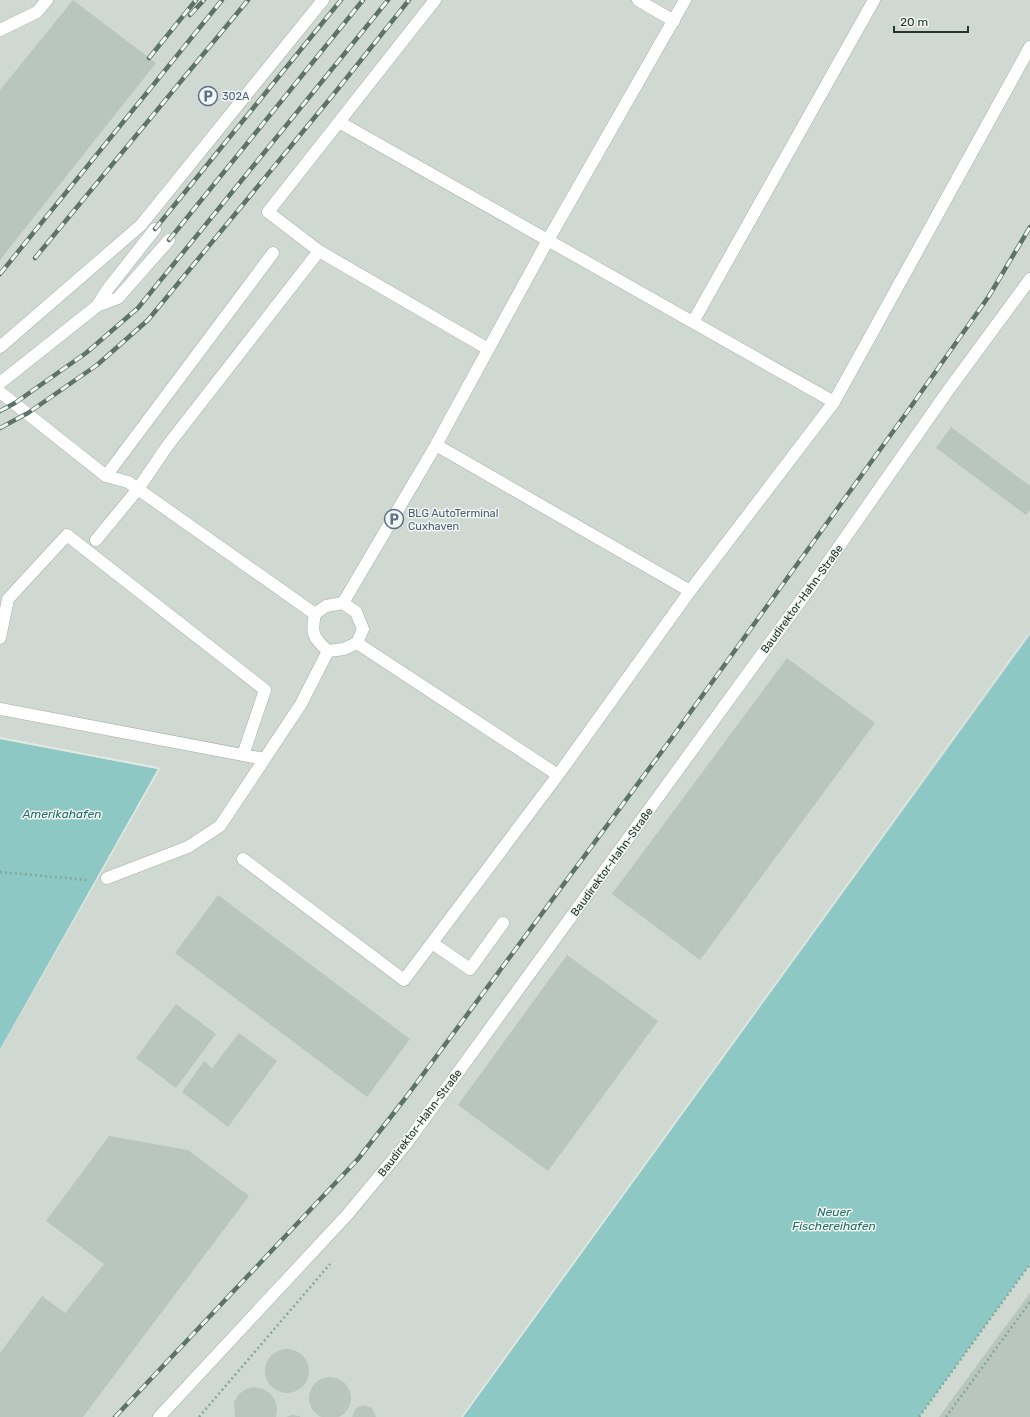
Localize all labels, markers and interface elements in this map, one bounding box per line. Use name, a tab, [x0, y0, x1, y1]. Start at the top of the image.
scale bar	[894, 8, 968, 34]
text: 20 m	[900, 15, 928, 29]
parking icon: 302A	[197, 85, 219, 107]
place label: 302A	[222, 90, 250, 103]
place label: BLG AutoTerminal Cuxhaven	[408, 507, 498, 533]
parking icon: BLG AutoTerminal Cuxhaven	[383, 508, 405, 530]
street label: Baudirektor-Hahn-Straße	[758, 542, 846, 656]
street label: Baudirektor-Hahn-Straße	[568, 805, 656, 919]
water label: Amerikahafen	[21, 807, 102, 821]
street label: Baudirektor-Hahn-Straße	[375, 1067, 465, 1179]
water label: Neuer Fischereihafen	[792, 1205, 876, 1233]

